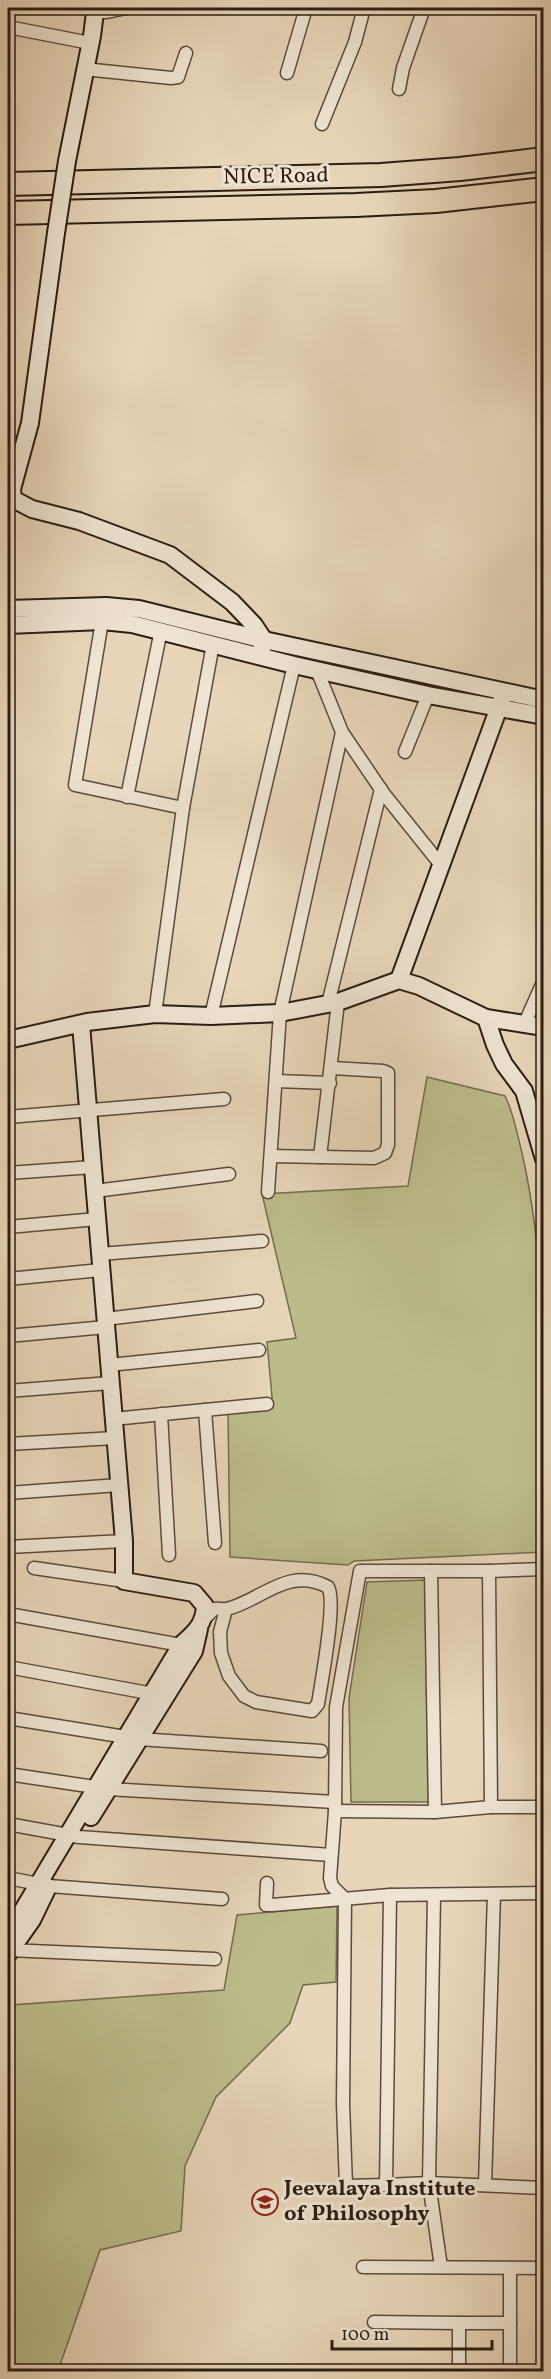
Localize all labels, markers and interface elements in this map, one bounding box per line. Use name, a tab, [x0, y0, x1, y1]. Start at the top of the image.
street label: NICE Road	[223, 161, 329, 193]
place label: Jeevalaya Institute of Philosophy	[283, 2174, 476, 2230]
school or university icon: Jeevalaya Institute of Philosophy	[250, 2187, 280, 2217]
scale bar	[332, 2313, 492, 2351]
text: 100 m	[341, 2323, 390, 2348]

